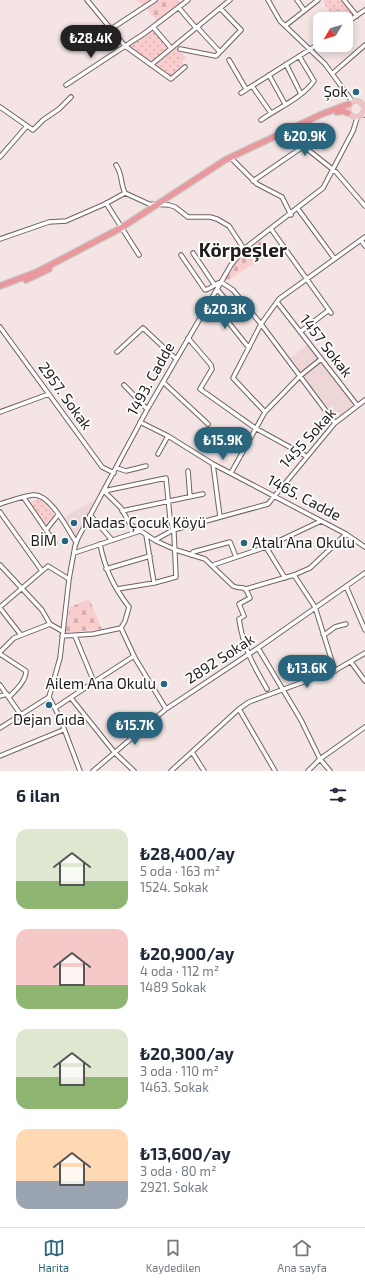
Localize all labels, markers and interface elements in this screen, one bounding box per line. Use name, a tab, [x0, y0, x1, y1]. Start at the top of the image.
north arrow	[313, 12, 353, 52]
map controls	[313, 12, 353, 52]
pin: ₺28.4K	[58, 25, 124, 59]
text: ₺28.4K	[69, 30, 113, 46]
place label: Şok	[323, 82, 348, 101]
marker: Şok	[351, 87, 361, 97]
pin: ₺20.9K	[272, 123, 338, 157]
text: ₺20.9K	[284, 128, 326, 144]
district label: Körpeşler	[199, 238, 287, 262]
pin: ₺20.3K	[192, 296, 258, 330]
text: ₺20.3K	[204, 301, 246, 317]
street label: 1457 Sokak	[297, 310, 357, 381]
street label: 1493. Cadde	[123, 339, 178, 418]
street label: 2957. Sokak	[35, 358, 97, 433]
street label: 1455 Sokak	[275, 403, 339, 471]
pin: ₺15.9K	[190, 427, 256, 461]
text: ₺15.9K	[203, 432, 243, 448]
street label: 1465. Cadde	[265, 470, 344, 524]
place label: Nadas Çocuk Köyü	[82, 513, 206, 532]
marker: Nadas Çocuk Köyü	[69, 518, 79, 528]
place label: BİM	[31, 531, 57, 549]
place label: Atalı Ana Okulu	[252, 533, 355, 551]
marker: BİM	[60, 536, 70, 546]
marker: Atalı Ana Okulu	[239, 538, 249, 548]
street label: 2892 Sokak	[182, 629, 258, 687]
pin: ₺13.6K	[274, 655, 340, 689]
text: ₺13.6K	[287, 660, 327, 676]
place label: Ailem Ana Okulu	[45, 674, 156, 692]
marker: Ailem Ana Okulu	[159, 679, 169, 689]
marker: Dejan Gıda	[44, 700, 54, 710]
place label: Dejan Gıda	[13, 710, 85, 729]
pin: ₺15.7K	[102, 712, 168, 746]
text: ₺15.7K	[116, 717, 154, 733]
icon: filters	[327, 784, 349, 806]
text: 6 ilan	[16, 785, 60, 805]
text: ₺28,400/ay	[140, 843, 235, 863]
icon: home	[48, 845, 96, 893]
text: 5 oda · 163 m²	[140, 863, 220, 879]
text: 1524. Sokak	[140, 879, 208, 895]
text: ₺20,900/ay	[140, 943, 234, 963]
icon: home	[48, 945, 96, 993]
text: 4 oda · 112 m²	[140, 963, 219, 979]
text: 1489 Sokak	[140, 979, 206, 995]
text: ₺20,300/ay	[140, 1043, 234, 1063]
icon: home	[48, 1045, 96, 1093]
text: 3 oda · 110 m²	[140, 1063, 219, 1079]
text: 1463. Sokak	[140, 1079, 209, 1095]
text: ₺13,600/ay	[140, 1143, 231, 1163]
icon: home	[48, 1145, 96, 1193]
text: 3 oda · 80 m²	[140, 1163, 216, 1179]
text: 2921. Sokak	[140, 1179, 208, 1195]
tab: Harita	[38, 1237, 69, 1274]
tab: Kaydedilen	[146, 1237, 201, 1274]
tab: Ana sayfa	[277, 1237, 327, 1274]

